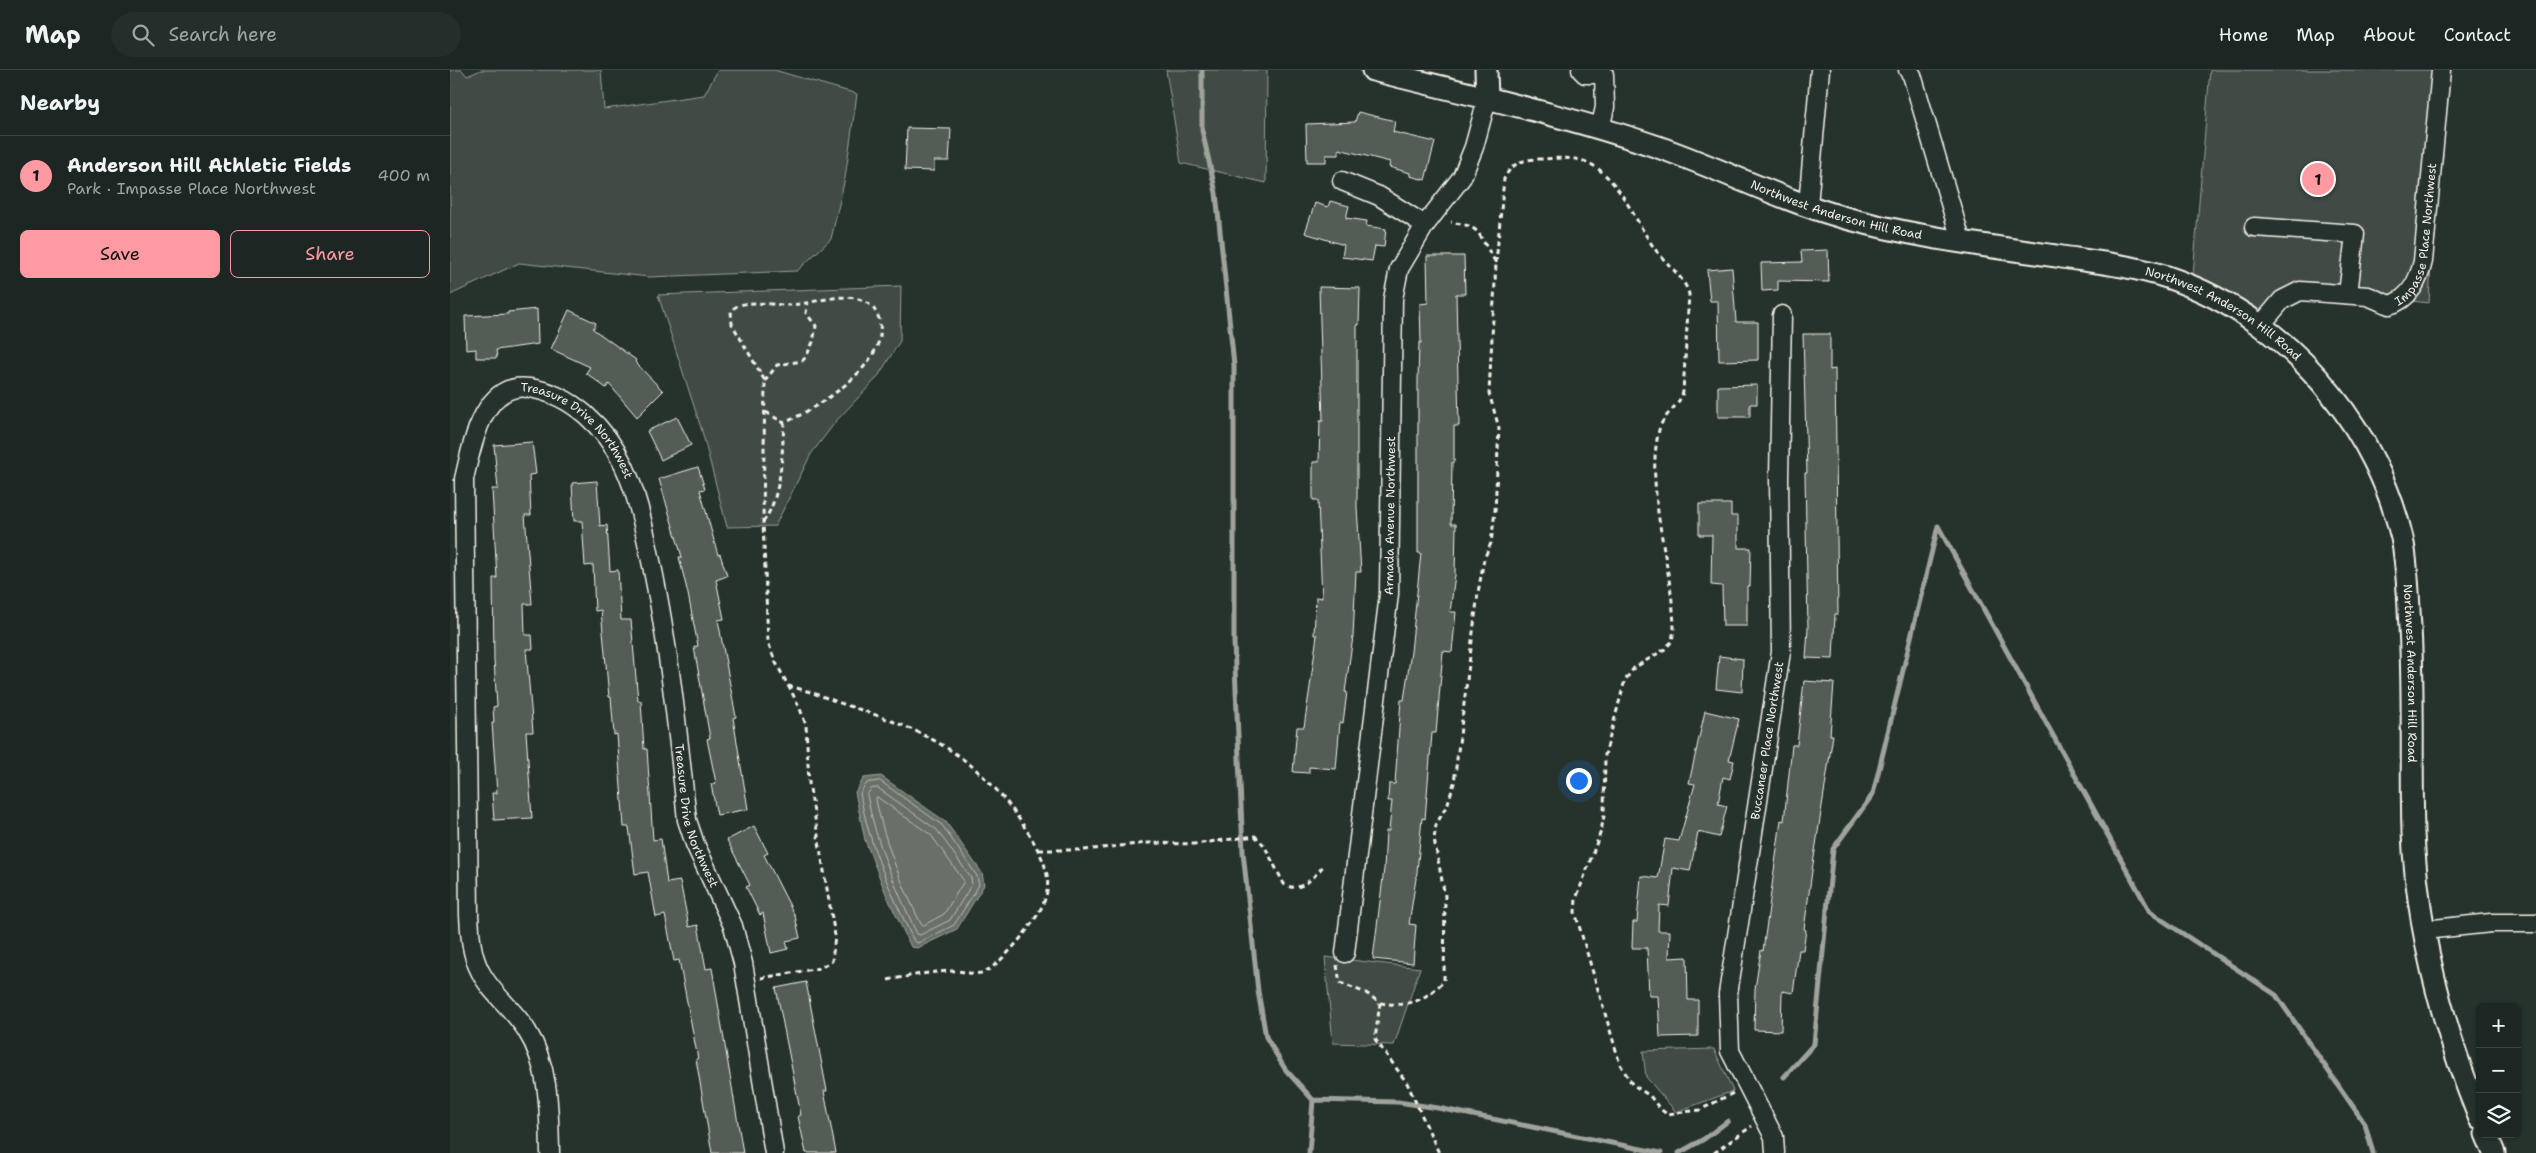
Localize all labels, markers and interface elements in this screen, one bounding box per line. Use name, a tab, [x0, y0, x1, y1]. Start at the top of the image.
search box	[111, 12, 461, 57]
text: Map	[25, 19, 81, 51]
icon: search	[129, 21, 157, 49]
text: Search here	[169, 22, 277, 47]
text: Home	[2219, 23, 2268, 47]
text: Map	[2296, 23, 2335, 47]
text: About	[2363, 23, 2416, 47]
text: Contact	[2444, 23, 2511, 47]
text: Nearby	[20, 89, 100, 117]
text: Anderson Hill Athletic Fields	[67, 153, 351, 178]
pin: 1	[2302, 160, 2334, 198]
street label: Impasse Place Northwest	[2392, 162, 2440, 309]
text: 1	[32, 165, 40, 186]
text: 400 m	[377, 165, 430, 186]
street label: Northwest Anderson Hill Road	[1748, 177, 1924, 243]
text: Park · Impasse Place Northwest	[67, 178, 316, 199]
button: Save	[20, 230, 220, 278]
button: Share	[230, 230, 430, 278]
street label: Northwest Anderson Hill Road	[2143, 263, 2305, 364]
street label: Treasure Drive Northwest	[520, 379, 637, 481]
street label: Armada Avenue Northwest	[1381, 436, 1399, 595]
street label: Northwest Anderson Hill Road	[2400, 583, 2420, 763]
street label: Buccaneer Place Northwest	[1747, 661, 1787, 821]
street label: Treasure Drive Northwest	[671, 743, 722, 890]
your location	[1566, 768, 1592, 794]
map controls	[2476, 1003, 2521, 1138]
button: +	[2476, 1003, 2521, 1048]
button: −	[2476, 1048, 2521, 1093]
button: layers	[2476, 1093, 2521, 1138]

